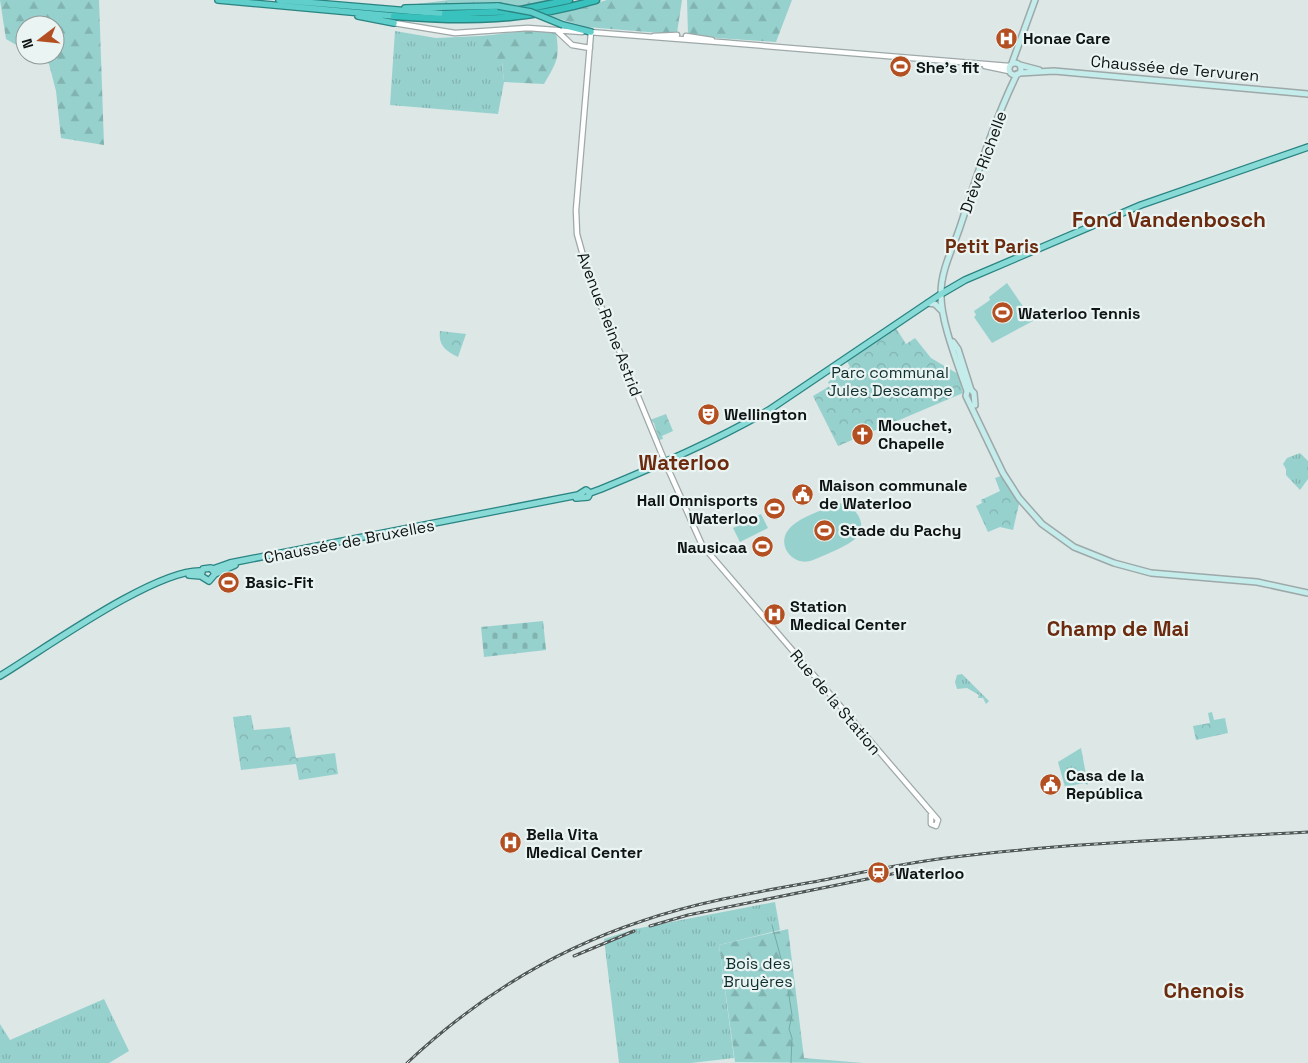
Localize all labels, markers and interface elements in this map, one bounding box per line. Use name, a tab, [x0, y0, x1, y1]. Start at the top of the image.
north arrow	[15, 15, 65, 65]
hospital icon: Honae Care	[995, 26, 1019, 50]
place label: Honae Care	[1023, 28, 1110, 49]
text: N	[18, 37, 37, 51]
street label: Chaussée de Tervuren	[1090, 51, 1260, 86]
sports icon: She's fit	[888, 55, 912, 79]
place label: She's fit	[916, 57, 979, 78]
street label: Drève Richelle	[955, 108, 1012, 216]
district label: Fond Vandenbosch	[1072, 206, 1266, 233]
district label: Petit Paris	[945, 234, 1039, 259]
street label: Avenue Reine Astrid	[572, 249, 647, 399]
sports icon: Waterloo Tennis	[990, 301, 1014, 325]
place label: Waterloo Tennis	[1018, 303, 1140, 324]
park label: Parc communal Jules Descampe	[827, 362, 953, 401]
theatre icon: Wellington	[696, 402, 720, 426]
place label: Wellington	[724, 404, 807, 425]
place label: Mouchet, Chapelle	[878, 415, 952, 454]
church icon: Mouchet, Chapelle	[850, 422, 874, 446]
district label: Waterloo	[638, 449, 730, 476]
place label: Maison communale de Waterloo	[819, 475, 968, 514]
public building icon: Maison communale de Waterloo	[791, 482, 815, 506]
place label: Hall Omnisports Waterloo	[637, 490, 758, 529]
sports icon: Hall Omnisports Waterloo	[762, 497, 786, 521]
street label: Chaussée de Bruxelles	[262, 515, 436, 568]
sports icon: Stade du Pachy	[812, 518, 836, 542]
place label: Stade du Pachy	[840, 520, 961, 541]
sports icon: Nausicaa	[751, 535, 775, 559]
place label: Nausicaa	[677, 537, 747, 558]
sports icon: Basic-Fit	[217, 570, 241, 594]
place label: Basic-Fit	[245, 572, 314, 593]
place label: Station Medical Center	[790, 596, 907, 635]
hospital icon: Station Medical Center	[762, 603, 786, 627]
district label: Champ de Mai	[1047, 615, 1189, 642]
street label: Rue de la Station	[785, 645, 886, 759]
place label: Casa de la República	[1066, 765, 1144, 804]
public building icon: Casa de la República	[1038, 772, 1062, 796]
place label: Bella Vita Medical Center	[526, 824, 643, 863]
hospital icon: Bella Vita Medical Center	[498, 831, 522, 855]
station icon: Waterloo	[867, 861, 891, 885]
place label: Waterloo	[895, 863, 965, 884]
park label: Bois des Bruyères	[723, 953, 793, 992]
district label: Chenois	[1164, 977, 1244, 1004]

